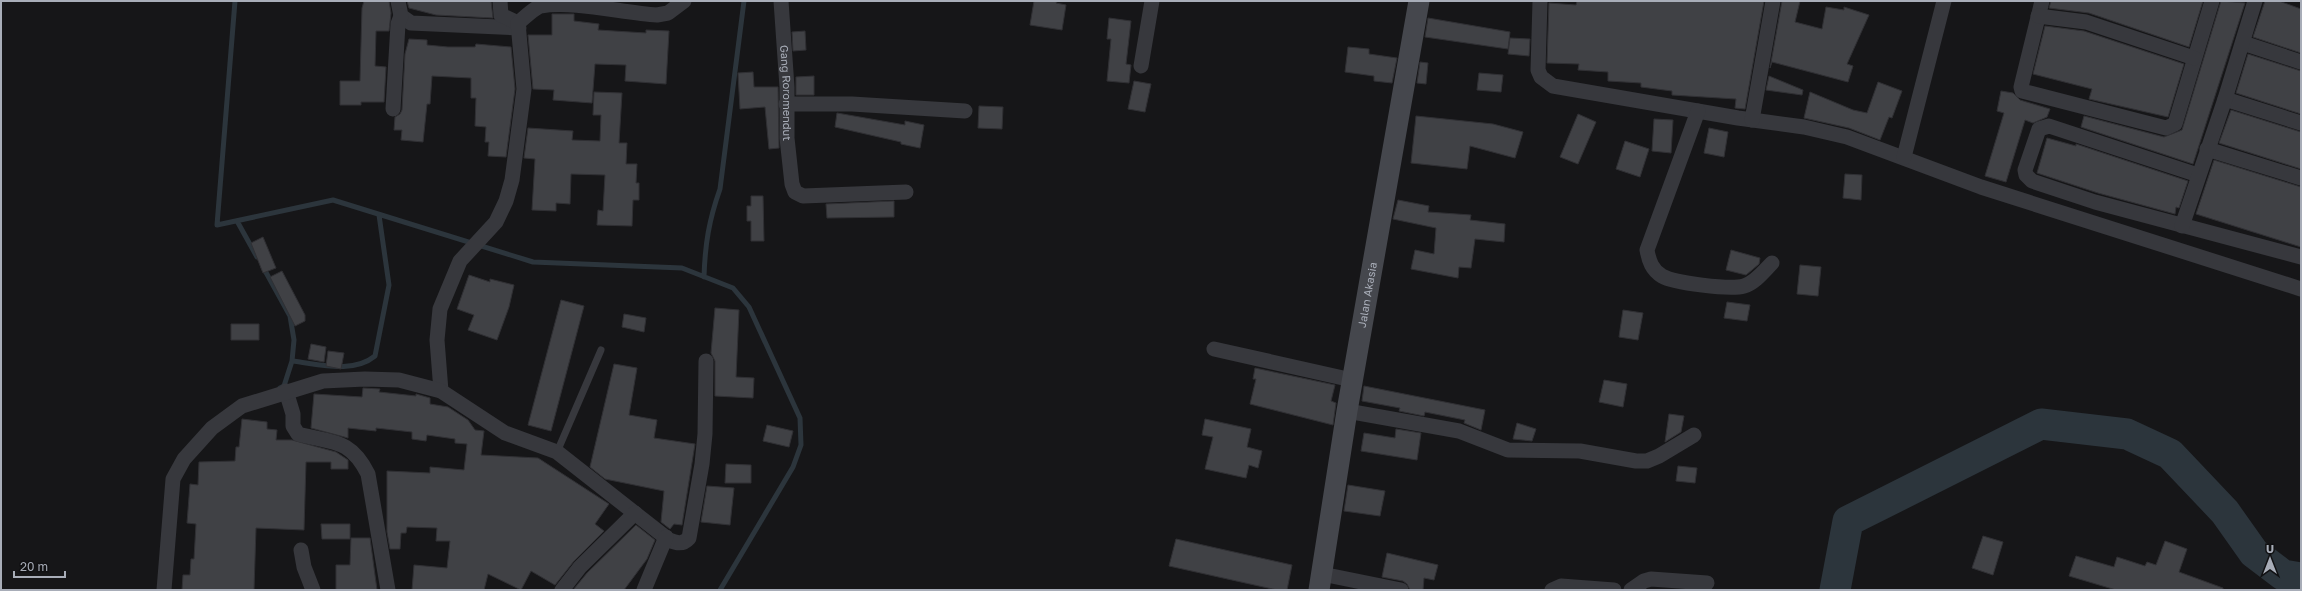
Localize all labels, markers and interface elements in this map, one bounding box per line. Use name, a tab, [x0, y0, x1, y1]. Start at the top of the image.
street label: Gang Roromendut	[778, 45, 794, 141]
street label: Jalan Akasia	[1355, 261, 1379, 329]
north arrow	[2250, 539, 2290, 579]
text: U	[2266, 542, 2274, 555]
scale bar	[14, 553, 65, 579]
text: 20 m	[20, 559, 48, 574]

